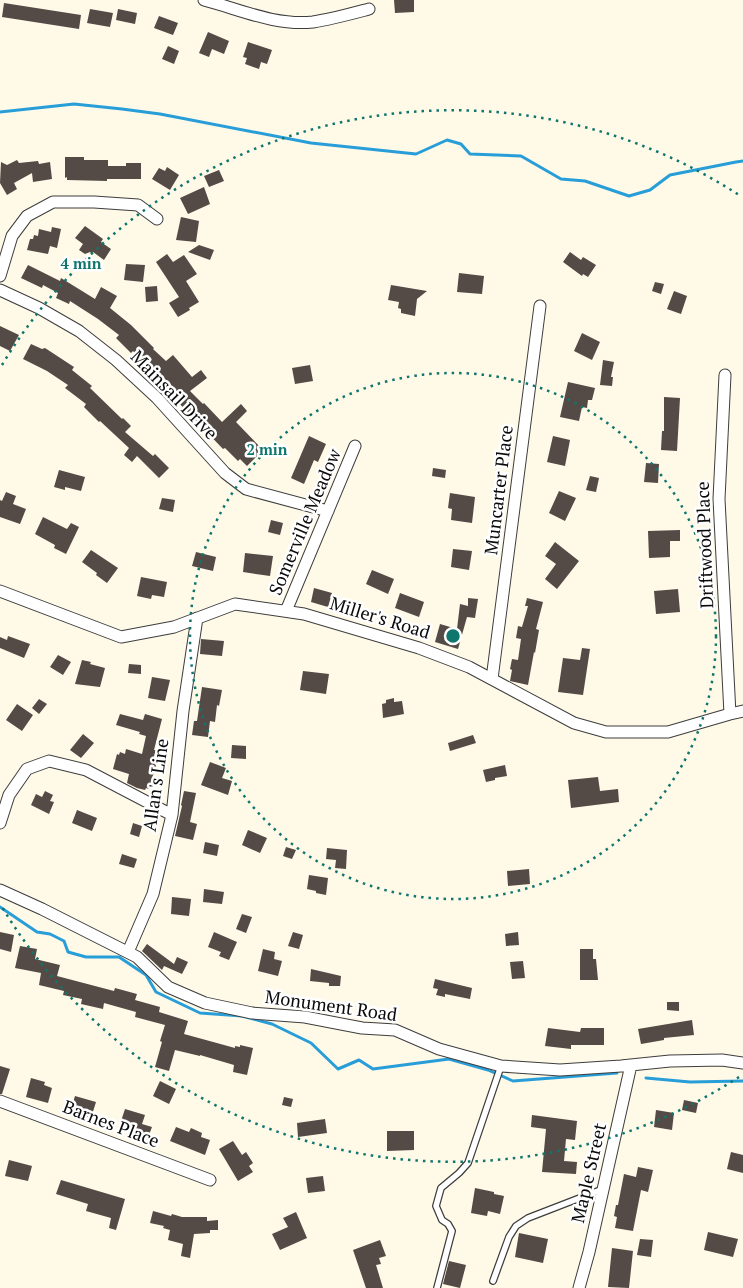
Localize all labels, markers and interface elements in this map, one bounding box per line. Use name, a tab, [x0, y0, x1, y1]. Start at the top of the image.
text: 4 min	[60, 253, 102, 273]
street label: Mainsail Drive	[126, 344, 224, 444]
street label: Muncarter Place	[478, 424, 518, 556]
text: 2 min	[246, 439, 288, 459]
street label: Somerville Meadow	[262, 444, 346, 598]
street label: Driftwood Place	[690, 481, 718, 609]
street label: Miller's Road	[327, 590, 433, 644]
centre of rings	[444, 627, 462, 645]
street label: Allan's Line	[137, 737, 173, 833]
street label: Monument Road	[264, 984, 399, 1026]
street label: Barnes Place	[60, 1094, 163, 1152]
street label: Maple Street	[565, 1120, 611, 1225]

